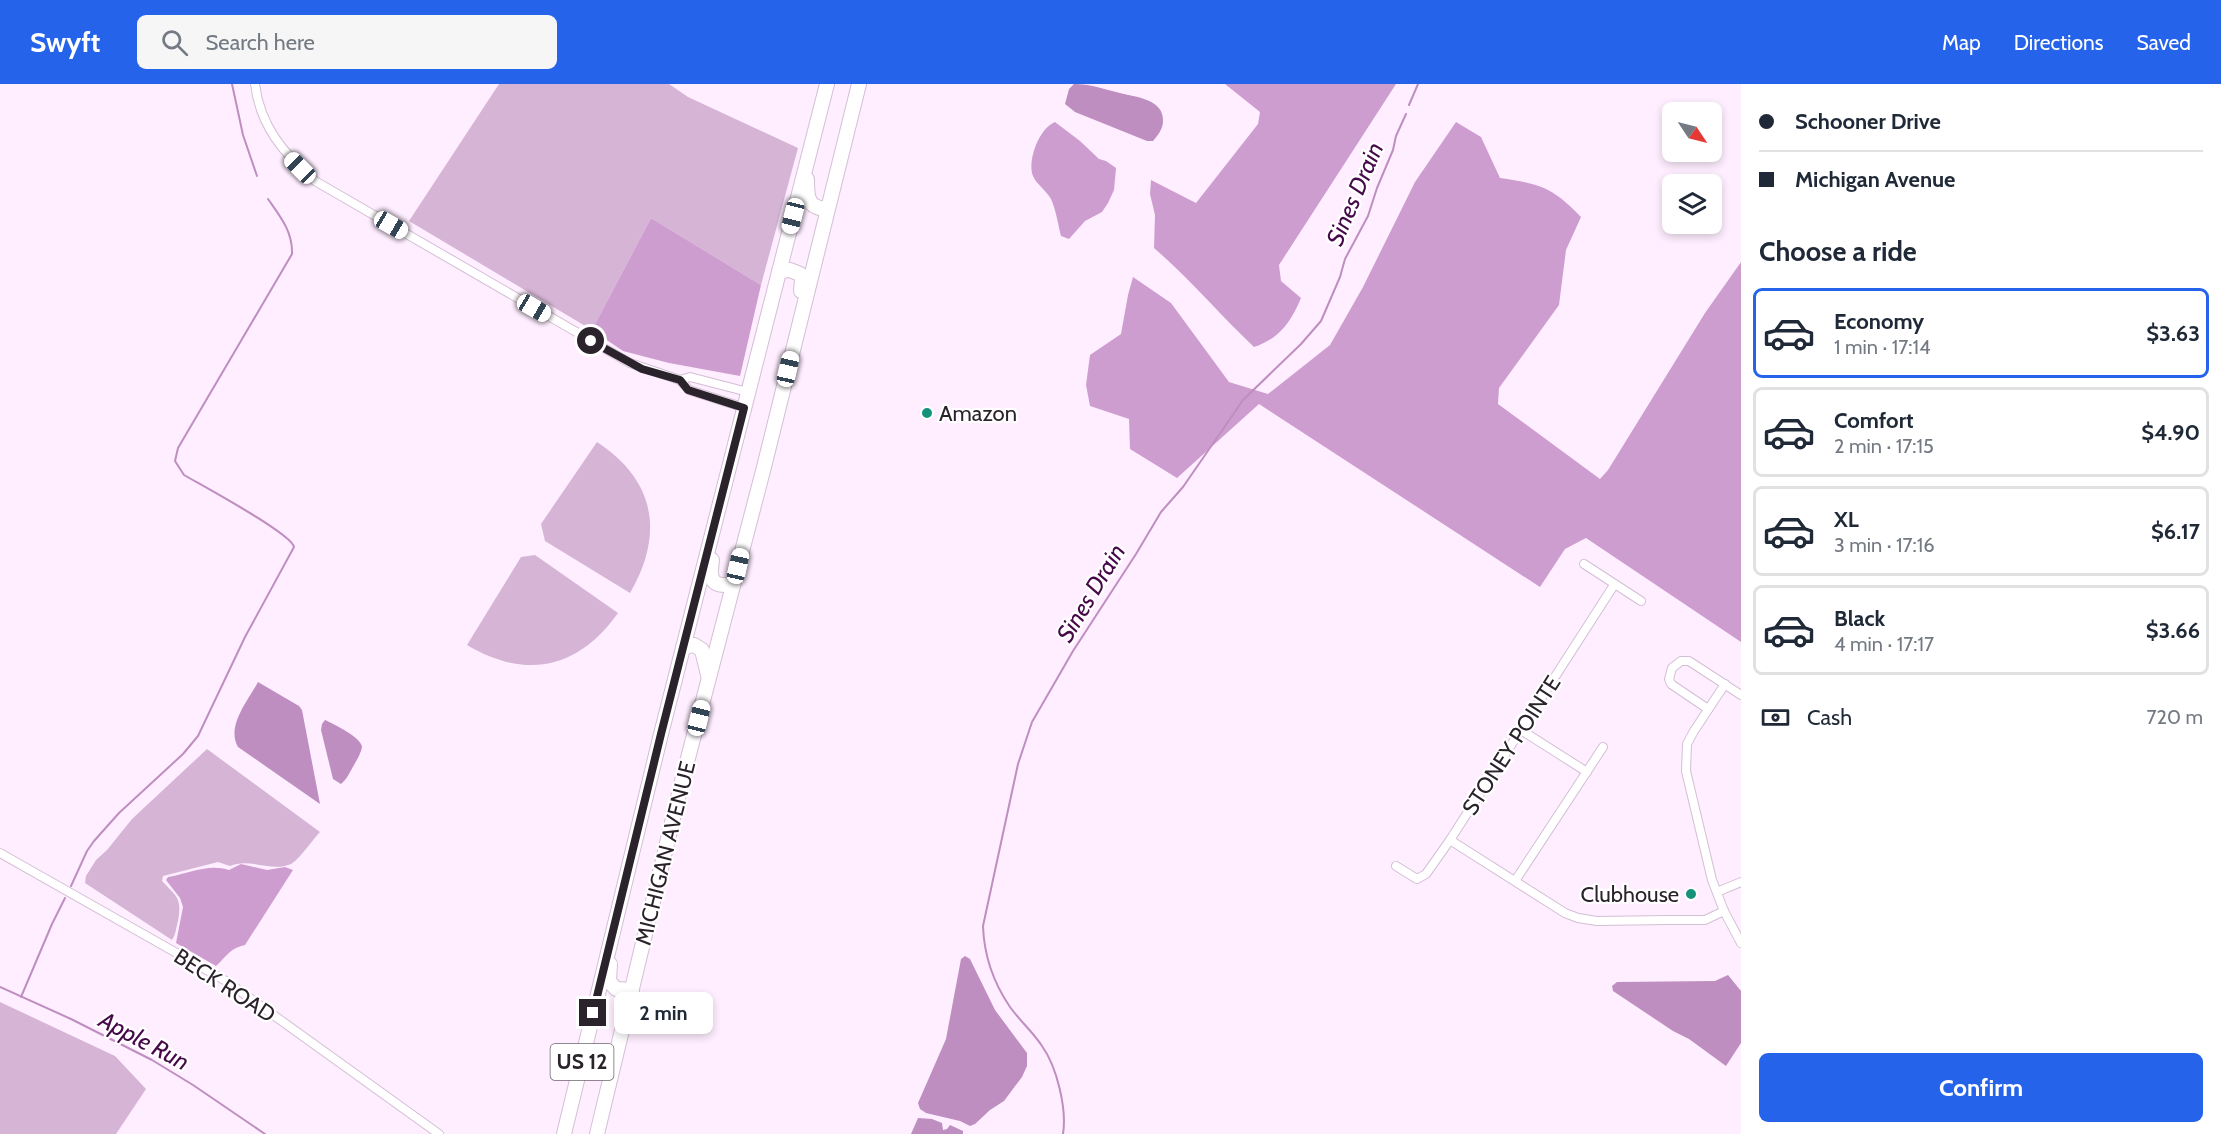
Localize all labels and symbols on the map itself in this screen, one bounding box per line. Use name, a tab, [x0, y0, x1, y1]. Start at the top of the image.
north arrow	[1662, 102, 1722, 162]
water label: Sines Drain	[1320, 138, 1389, 250]
car	[281, 149, 319, 187]
car	[780, 196, 806, 236]
car	[371, 208, 411, 242]
car	[514, 291, 554, 325]
route start	[577, 327, 604, 354]
car	[775, 349, 801, 389]
place label: Amazon	[939, 400, 1017, 427]
marker: Amazon	[920, 406, 934, 420]
water label: Sines Drain	[1050, 538, 1131, 647]
car	[725, 546, 751, 586]
street label: STONEY POINTE	[1456, 671, 1566, 820]
car	[686, 698, 712, 738]
street label: MICHIGAN AVENUE	[630, 758, 701, 948]
place label: Clubhouse	[1581, 881, 1679, 908]
marker: Clubhouse	[1684, 887, 1698, 901]
street label: BECK ROAD	[169, 943, 281, 1028]
callout: 2 min	[614, 992, 713, 1034]
route end	[579, 999, 606, 1026]
water label: Apple Run	[93, 1004, 194, 1076]
road number: US 12	[550, 1044, 614, 1080]

